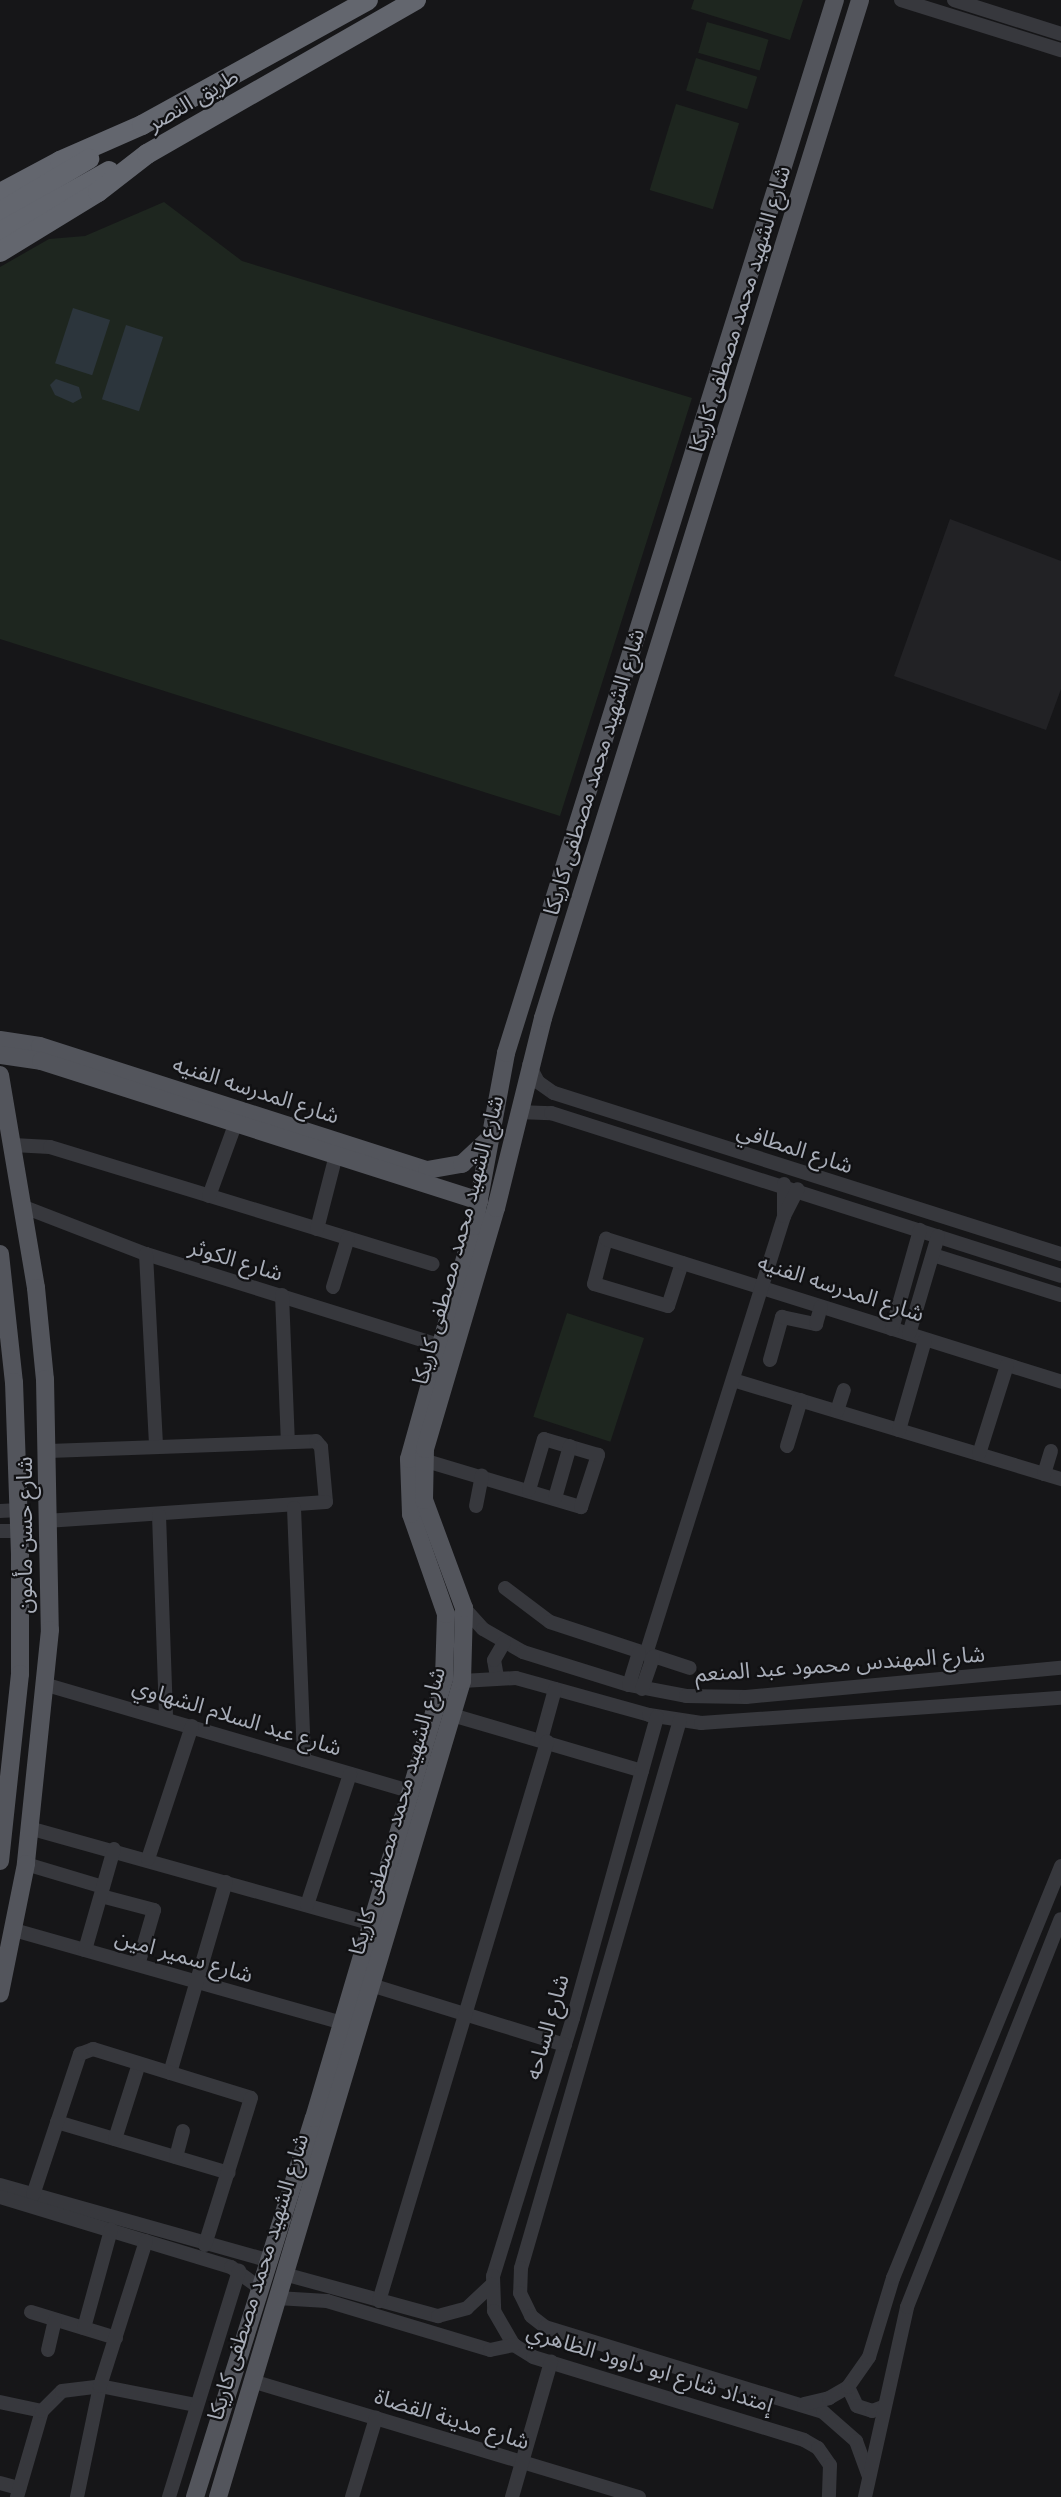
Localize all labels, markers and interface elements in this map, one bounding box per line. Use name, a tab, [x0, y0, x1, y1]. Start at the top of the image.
street label: طريق النصر	[143, 63, 243, 137]
street label: شارع الشهيد محمد مصطفى كاريكا	[684, 162, 796, 456]
street label: شارع الشهيد محمد مصطفى كاريكا	[538, 625, 650, 919]
street label: شارع المدرسه الفنيه	[170, 1051, 342, 1129]
street label: شارع الشهيد محمد مصطفى كاريكا	[407, 1092, 509, 1388]
street label: شارع المطافي	[734, 1117, 856, 1179]
street label: شارع الكوثر	[186, 1233, 286, 1287]
street label: شارع المدرسه الفنيه	[755, 1249, 927, 1327]
street label: شارع حسن مأمون	[12, 1457, 38, 1613]
street label: شارع المهندس محمود عبد المنعم	[694, 1641, 986, 1687]
street label: شارع الشهيد محمد مصطفى كاريكا	[343, 1664, 451, 1958]
street label: شارع عبد السلام الشهاوي	[129, 1673, 345, 1761]
street label: شارع سمير امين	[112, 1924, 256, 1988]
street label: شارع الساحه	[519, 1971, 575, 2083]
street label: شارع الشهيد محمد مصطفى كاريكا	[202, 2130, 314, 2424]
street label: إمتداد شارع ابو داوود الظاهري	[524, 2318, 776, 2418]
street label: شارع مدينة القضاة	[371, 2383, 533, 2455]

